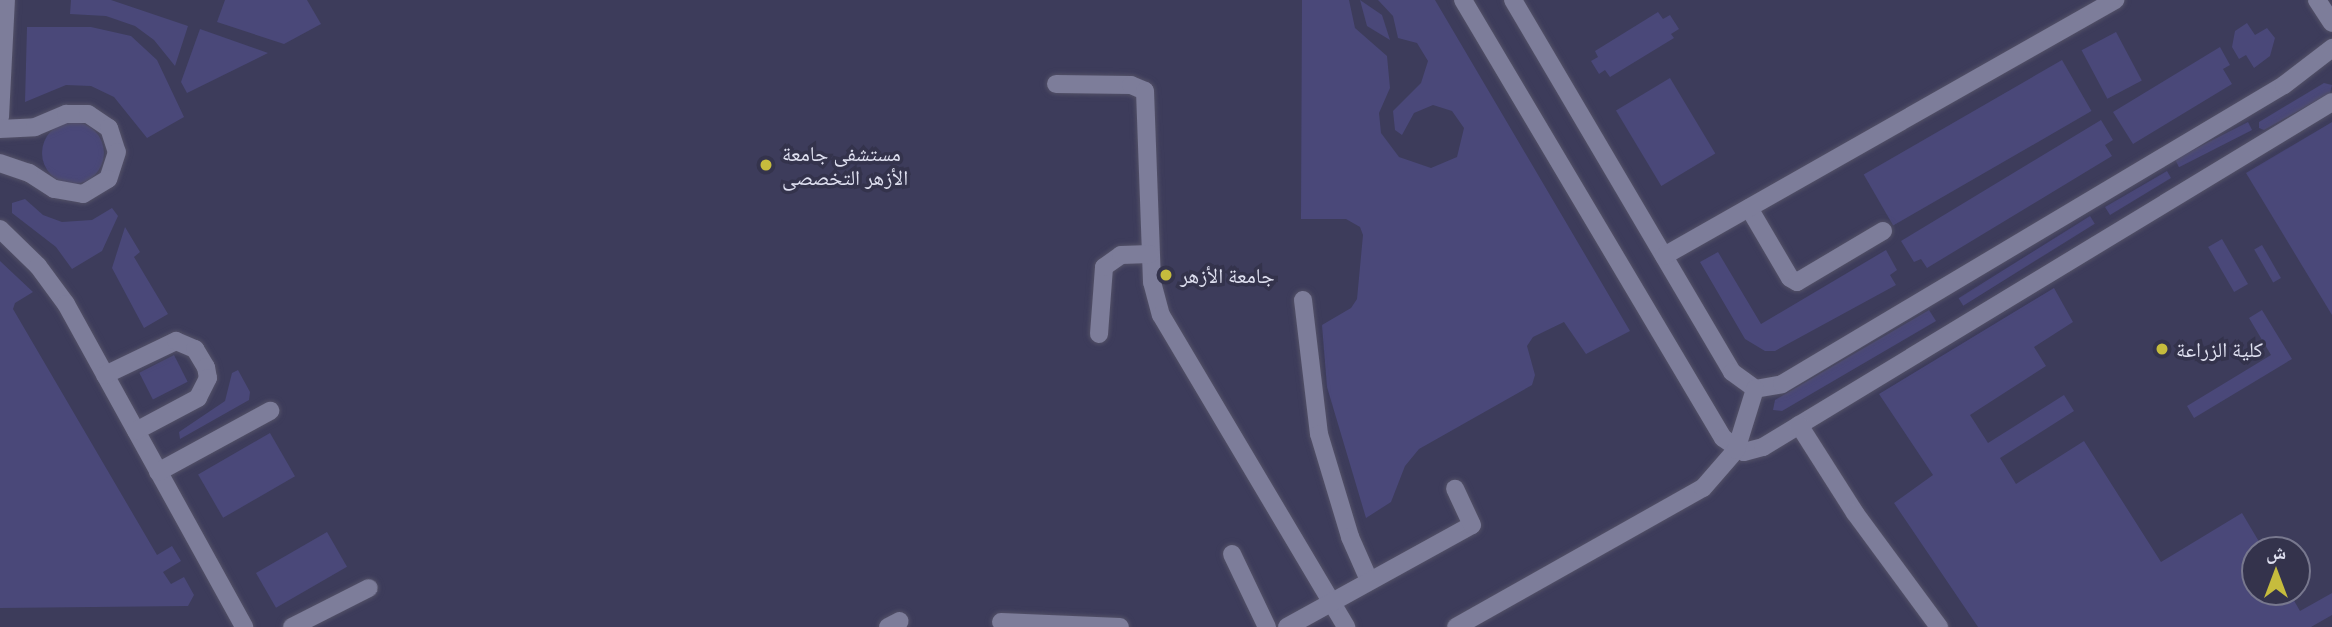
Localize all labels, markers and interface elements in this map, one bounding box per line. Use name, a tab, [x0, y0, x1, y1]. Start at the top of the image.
place label: مستشفى جامعة الأزهر التخصصى	[782, 140, 908, 190]
marker: مستشفى جامعة الأزهر التخصصى	[756, 155, 776, 175]
place label: جامعة الأزهر	[1180, 262, 1275, 288]
marker: جامعة الأزهر	[1158, 267, 1174, 283]
place label: كلية الزراعة	[2176, 336, 2263, 362]
marker: كلية الزراعة	[2154, 341, 2170, 357]
north arrow	[2241, 536, 2311, 606]
text: ش	[2266, 540, 2286, 564]

